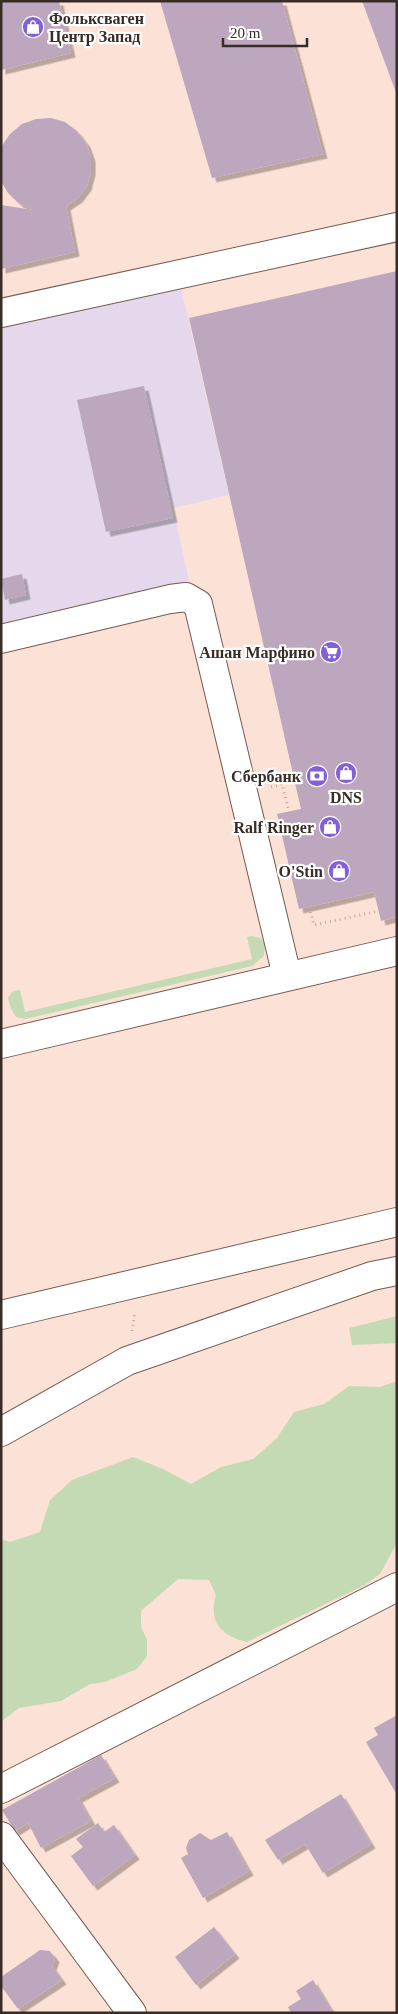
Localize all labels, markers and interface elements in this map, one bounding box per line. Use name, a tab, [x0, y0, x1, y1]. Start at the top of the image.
place label: Фольксваген Центр Запад	[49, 10, 144, 46]
shop icon: Фольксваген Центр Запад	[21, 15, 45, 39]
scale bar	[223, 15, 307, 47]
text: 20 m	[230, 25, 261, 41]
supermarket icon: Ашан Марфино	[319, 640, 343, 664]
place label: Ашан Марфино	[199, 644, 315, 662]
shop icon: DNS	[334, 761, 358, 785]
bank icon: Сбербанк	[305, 764, 329, 788]
place label: Сбербанк	[231, 768, 302, 786]
place label: DNS	[330, 789, 362, 806]
shop icon: Ralf Ringer	[318, 815, 342, 839]
place label: Ralf Ringer	[234, 819, 314, 837]
shop icon: O'Stin	[327, 859, 351, 883]
place label: O'Stin	[279, 863, 323, 880]

